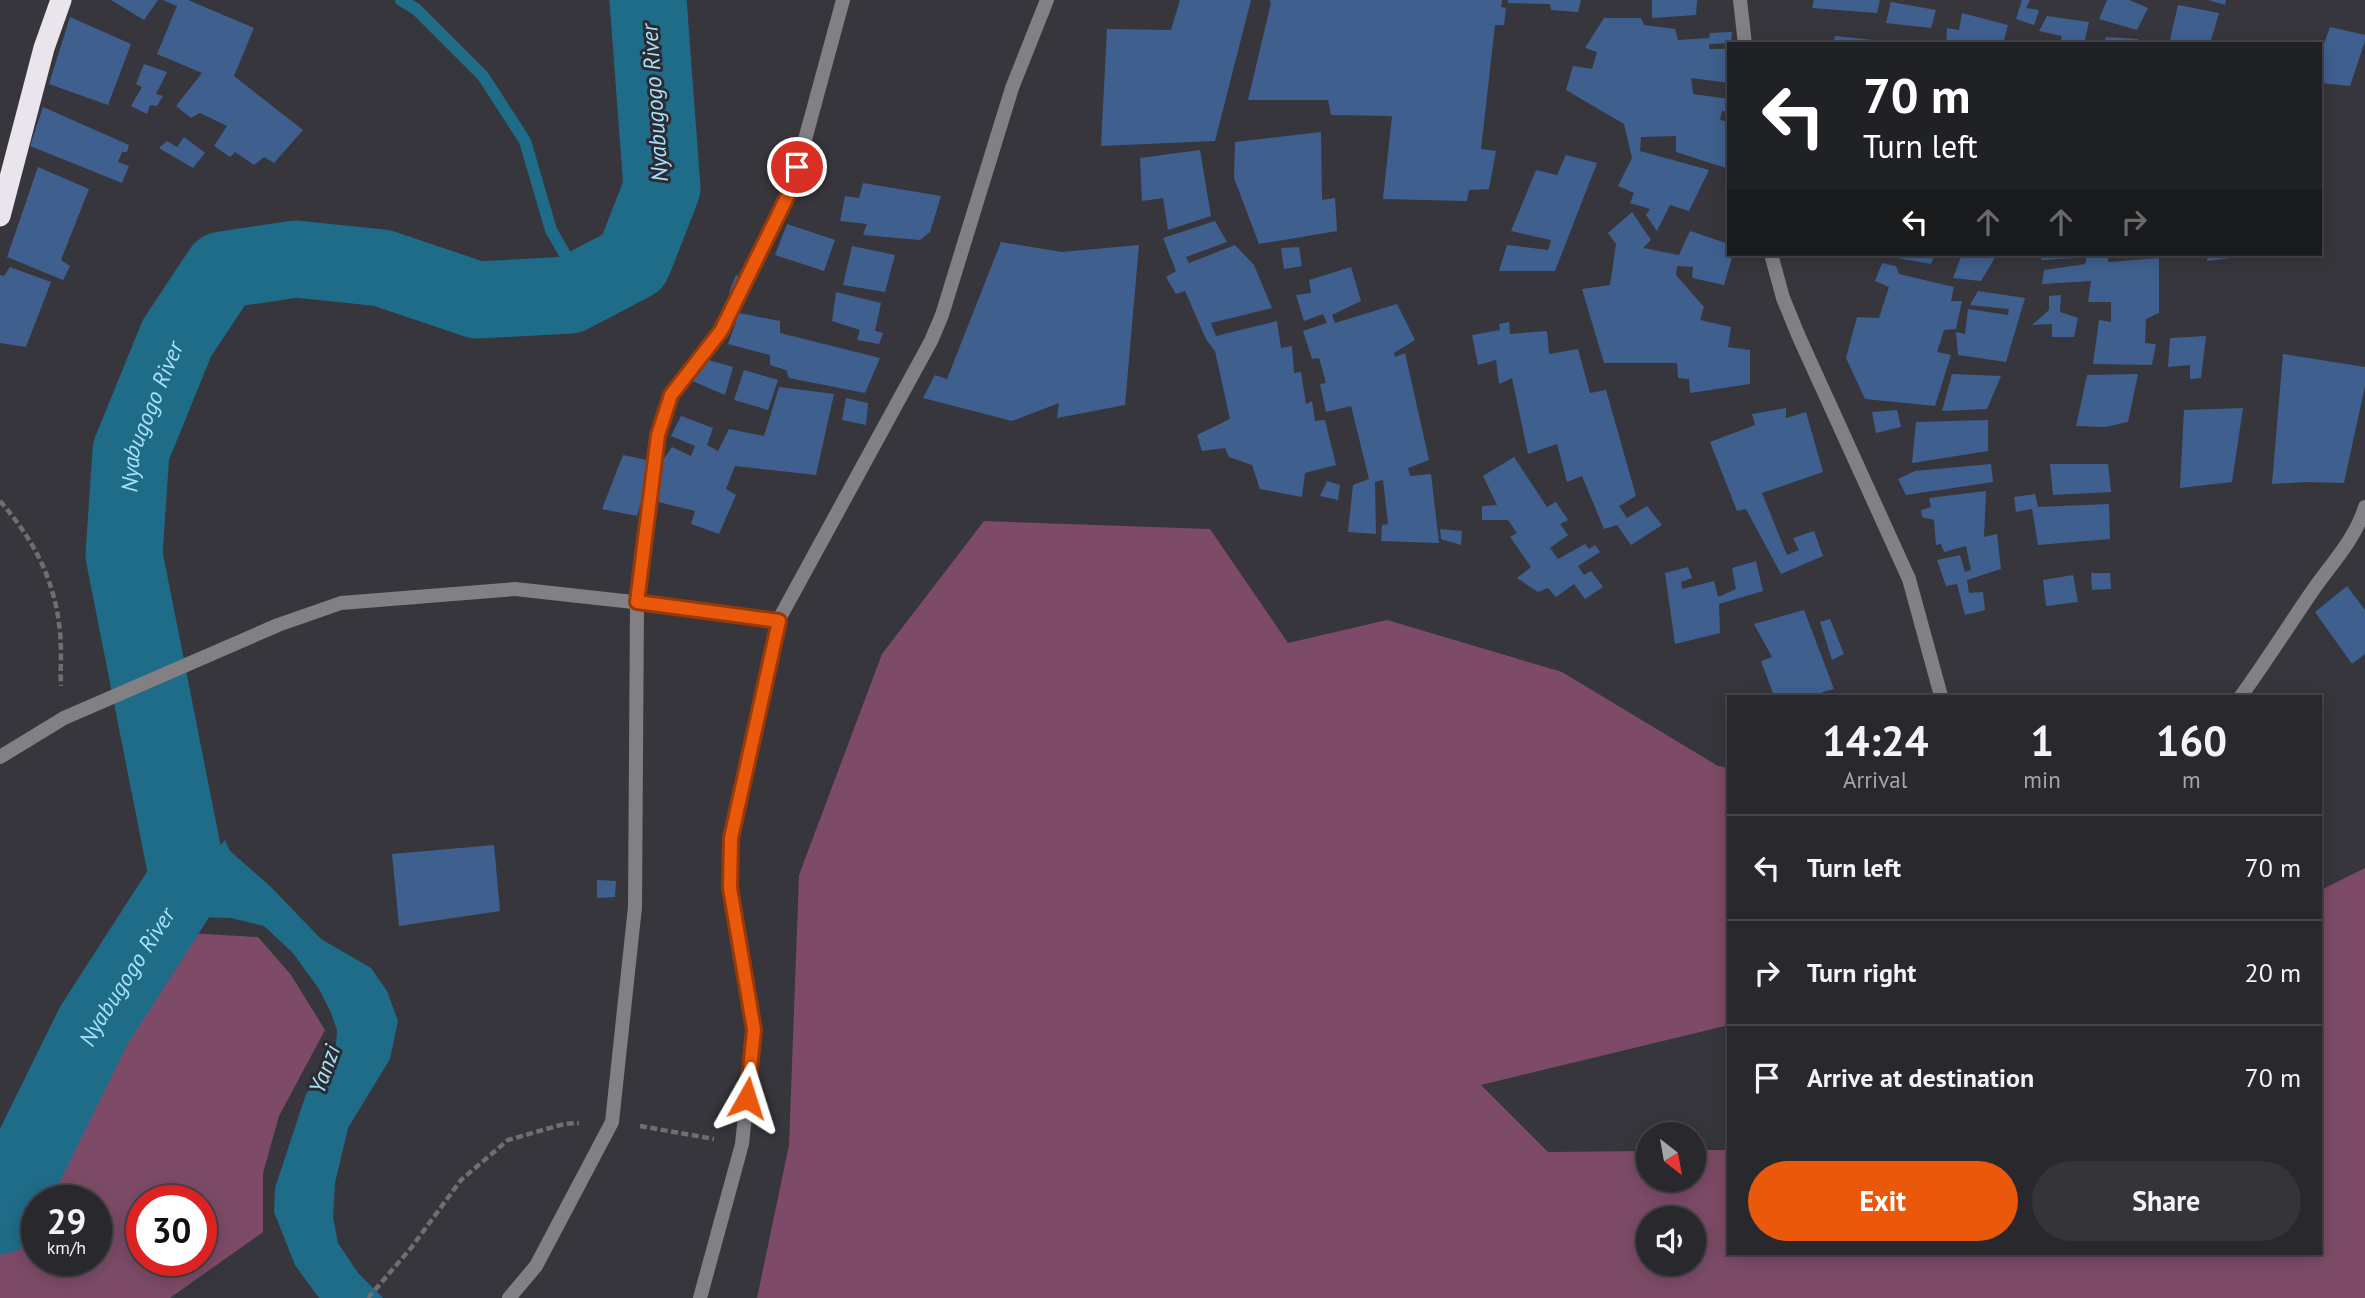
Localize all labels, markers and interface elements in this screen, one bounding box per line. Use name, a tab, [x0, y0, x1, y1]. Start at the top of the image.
water label: Nyabugogo River	[634, 22, 674, 183]
text: 70 m	[1863, 63, 1970, 127]
icon: left	[1748, 70, 1839, 161]
text: Turn left	[1863, 125, 1978, 167]
pin	[767, 137, 827, 197]
icon: arrive	[778, 148, 816, 186]
icon: left	[1896, 203, 1934, 241]
icon: ahead	[1969, 203, 2007, 241]
icon: ahead	[2042, 203, 2080, 241]
icon: right	[2115, 203, 2153, 241]
water label: Nyabugogo River	[114, 336, 189, 493]
text: 14:24	[1822, 713, 1928, 768]
text: 1	[2030, 713, 2054, 768]
text: 160	[2156, 713, 2227, 768]
text: Arrival	[1843, 765, 1907, 794]
text: min	[2023, 765, 2061, 794]
text: m	[2182, 765, 2201, 794]
icon: left	[1748, 849, 1786, 887]
text: Turn left	[1807, 851, 1901, 884]
text: 70 m	[2245, 851, 2301, 884]
water label: Nyabugogo River	[72, 900, 181, 1050]
icon: right	[1748, 954, 1786, 992]
text: Turn right	[1807, 956, 1916, 989]
text: 20 m	[2245, 956, 2301, 989]
water label: Yanzi	[302, 1040, 346, 1097]
icon: arrive	[1748, 1059, 1786, 1097]
position arrow	[710, 1061, 784, 1135]
text: Arrive at destination	[1807, 1061, 2034, 1094]
text: 70 m	[2245, 1061, 2301, 1094]
north arrow	[1636, 1122, 1706, 1192]
map controls	[1636, 1122, 1706, 1276]
button: Exit	[1748, 1161, 2018, 1241]
button: Share	[2032, 1161, 2301, 1241]
speed limit sign: 30	[126, 1185, 217, 1276]
text: 29	[47, 1198, 86, 1244]
button: sound	[1636, 1206, 1706, 1276]
text: km/h	[47, 1236, 86, 1259]

